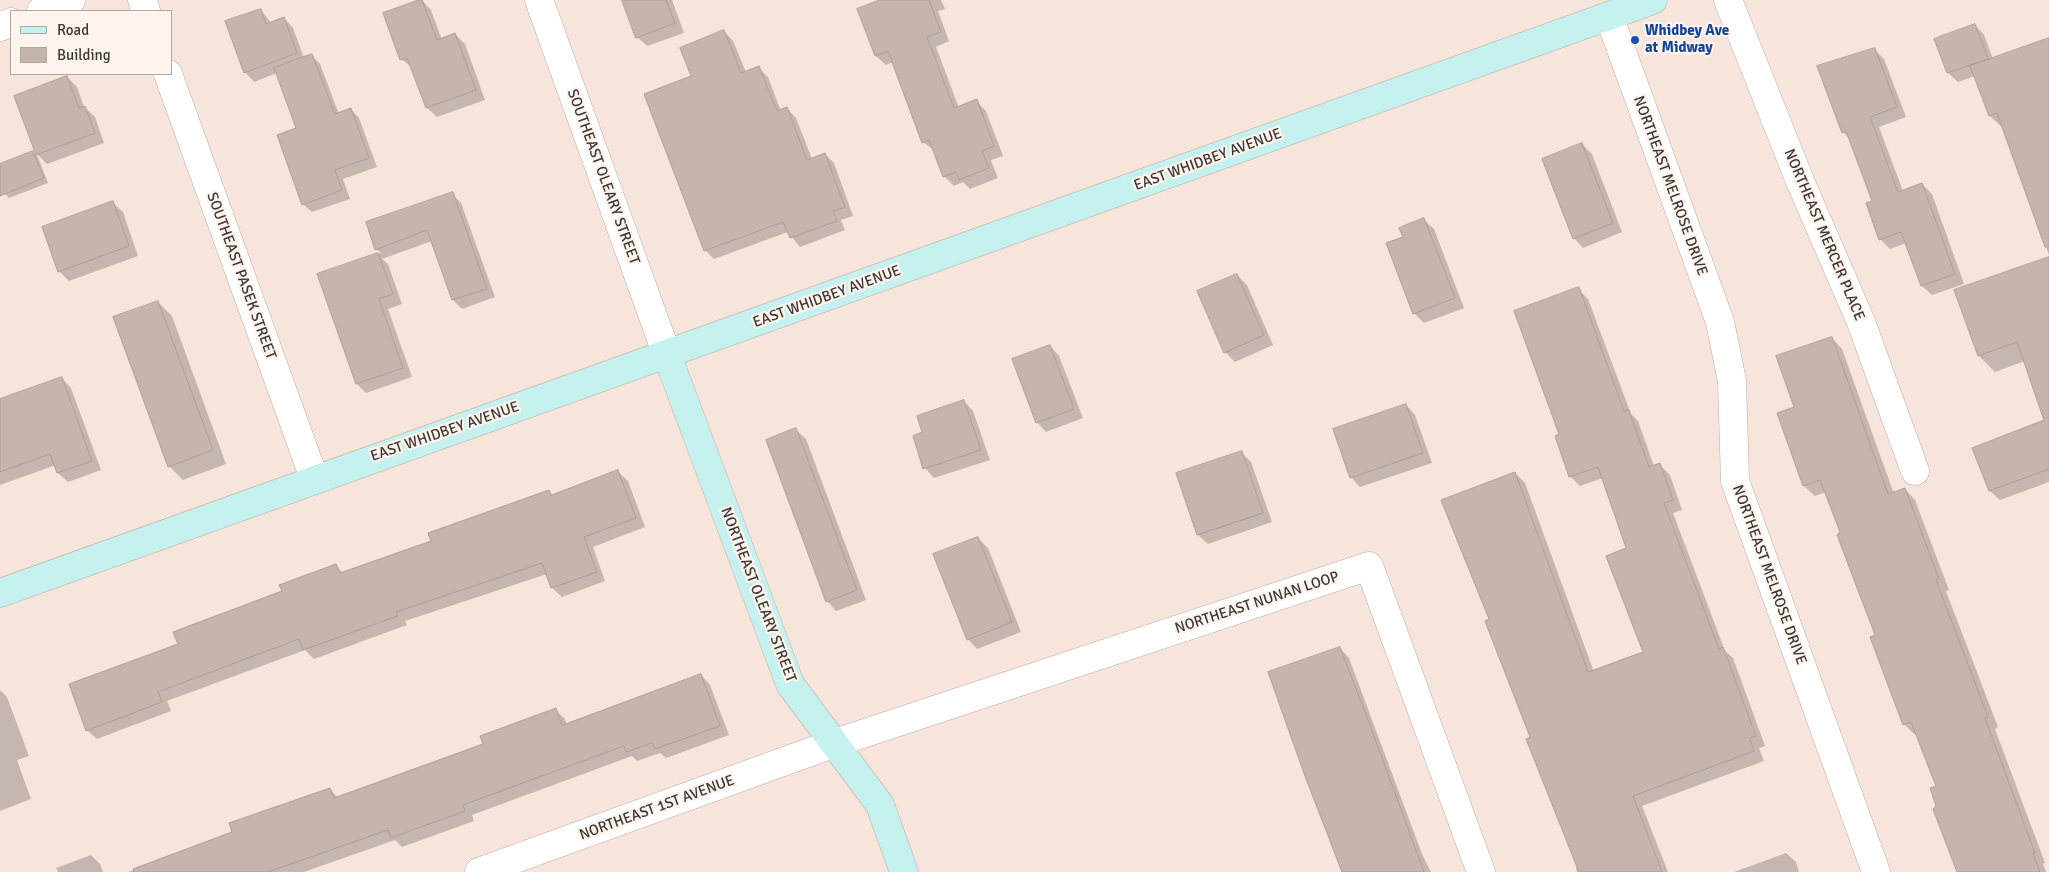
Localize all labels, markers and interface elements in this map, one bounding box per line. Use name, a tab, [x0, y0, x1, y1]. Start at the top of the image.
legend	[10, 10, 172, 75]
text: Road	[57, 21, 89, 39]
place label: Whidbey Ave at Midway	[1645, 22, 1729, 57]
marker: Whidbey Ave at Midway	[1629, 34, 1641, 46]
text: Building	[57, 46, 111, 64]
street label: SOUTHEAST OLEARY STREET	[563, 87, 643, 267]
street label: NORTHEAST MELROSE DRIVE	[1629, 94, 1711, 278]
street label: EAST WHIDBEY AVENUE	[1132, 125, 1284, 195]
street label: NORTHEAST MERCER PLACE	[1780, 147, 1868, 323]
street label: SOUTHEAST PASEK STREET	[202, 190, 280, 362]
street label: EAST WHIDBEY AVENUE	[751, 262, 903, 332]
street label: EAST WHIDBEY AVENUE	[368, 398, 522, 466]
street label: NORTHEAST MELROSE DRIVE	[1728, 483, 1810, 667]
street label: NORTHEAST OLEARY STREET	[716, 505, 800, 685]
street label: NORTHEAST NUNAN LOOP	[1173, 568, 1341, 638]
street label: NORTHEAST 1ST AVENUE	[577, 772, 737, 844]

